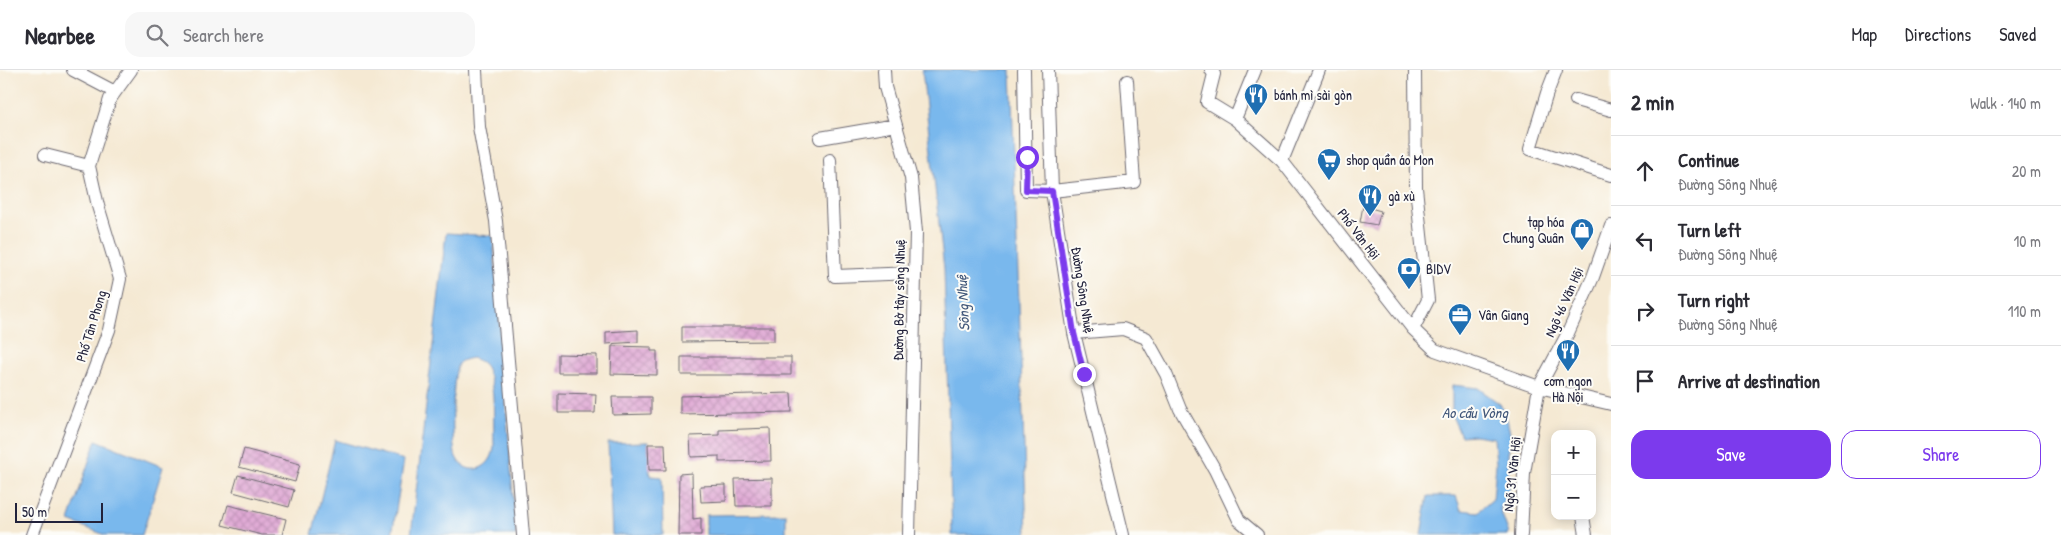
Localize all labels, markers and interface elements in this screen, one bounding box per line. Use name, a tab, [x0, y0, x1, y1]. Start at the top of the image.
search box	[125, 12, 475, 57]
text: Nearbee	[25, 19, 95, 51]
icon: search	[143, 21, 171, 49]
text: Search here	[183, 22, 264, 48]
text: Map	[1852, 22, 1877, 47]
text: Directions	[1905, 22, 1971, 47]
text: Saved	[1999, 22, 2036, 47]
restaurant icon: bánh mì sài gòn	[1243, 82, 1269, 116]
place label: bánh mì sài gòn	[1274, 85, 1352, 105]
text: 2 min	[1631, 88, 1674, 117]
text: Walk · 140 m	[1970, 92, 2041, 114]
route start	[1016, 146, 1039, 169]
supermarket icon: shop quần áo Mon	[1316, 147, 1342, 181]
text: Continue	[1678, 147, 1739, 173]
place label: shop quần áo Mon	[1346, 150, 1434, 170]
icon: ahead	[1631, 157, 1659, 185]
text: 20 m	[2012, 160, 2041, 182]
text: Đường Sông Nhuệ	[1678, 173, 1778, 195]
restaurant icon: gà xù	[1357, 183, 1383, 217]
place label: gà xù	[1388, 186, 1415, 206]
street label: Phố Văn Hội	[1334, 204, 1385, 263]
place label: tạp hóa Chung Quân	[1502, 212, 1565, 248]
shop icon: tạp hóa Chung Quân	[1569, 217, 1595, 251]
text: Turn left	[1678, 217, 1741, 243]
icon: left	[1631, 227, 1659, 255]
text: 10 m	[2013, 230, 2041, 252]
street label: Đường Bờ tây sông Nhuệ	[888, 239, 910, 361]
text: Đường Sông Nhuệ	[1678, 243, 1778, 265]
street label: Đường Sông Nhuệ	[1066, 245, 1100, 335]
bank icon: BIDV	[1396, 256, 1422, 290]
place label: BIDV	[1426, 259, 1451, 278]
street label: Ngõ 46 Văn Hội	[1540, 264, 1588, 340]
water label: Sông Nhuệ	[950, 273, 974, 332]
text: Turn right	[1678, 287, 1749, 313]
street label: Phố Tân Phong	[71, 288, 111, 364]
icon: right	[1631, 297, 1659, 325]
text: 110 m	[2008, 300, 2041, 322]
office icon: Vân Giang	[1447, 302, 1473, 336]
place label: Vân Giang	[1478, 305, 1529, 325]
text: Đường Sông Nhuệ	[1678, 313, 1778, 335]
restaurant icon: cơm ngon Hà Nội	[1555, 338, 1581, 372]
route end	[1073, 363, 1096, 386]
icon: arrive	[1631, 367, 1659, 395]
text: Arrive at destination	[1678, 368, 1820, 394]
place label: cơm ngon Hà Nội	[1544, 371, 1592, 406]
water label: Ao cầu Vòng	[1442, 402, 1509, 423]
map controls	[1551, 430, 1596, 520]
button: +	[1551, 430, 1596, 475]
button: Save	[1631, 430, 1831, 479]
button: Share	[1841, 430, 2041, 479]
street label: Ngõ 31 Văn Hội	[1498, 435, 1526, 513]
button: −	[1551, 475, 1596, 520]
scale bar	[15, 500, 102, 523]
text: 50 m	[22, 502, 47, 521]

